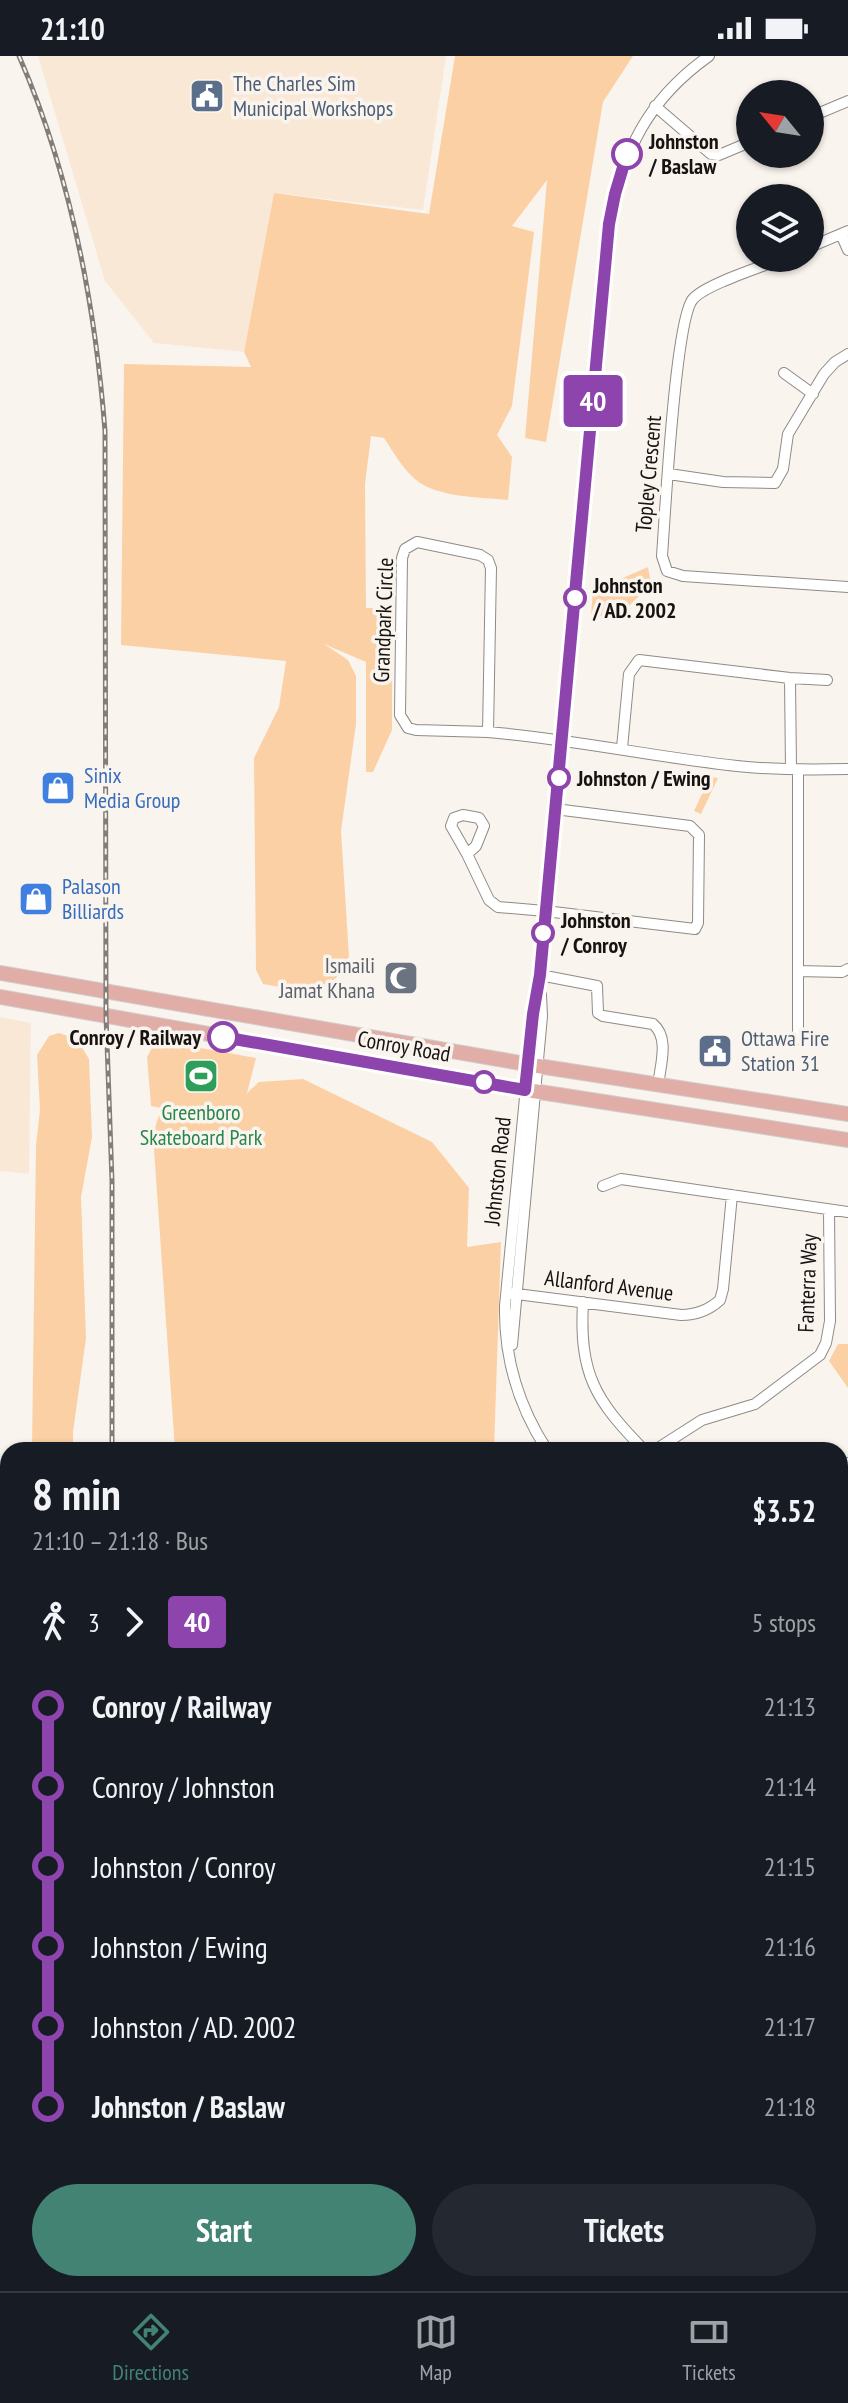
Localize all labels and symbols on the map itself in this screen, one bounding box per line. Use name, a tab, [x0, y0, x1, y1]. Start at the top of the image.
place label: The Charles Sim Municipal Workshops	[233, 69, 393, 122]
public building icon: The Charles Sim Municipal Workshops	[188, 77, 226, 115]
north arrow	[736, 80, 824, 168]
place label: Johnston / Baslaw	[648, 127, 719, 180]
marker: Johnston / Baslaw	[612, 139, 642, 169]
line badge: 40	[557, 375, 629, 427]
street label: Topley Crescent	[629, 414, 667, 534]
street label: Grandpark Circle	[367, 557, 399, 683]
place label: Johnston / AD. 2002	[592, 571, 677, 624]
marker: Johnston / AD. 2002	[564, 587, 586, 609]
place label: Sinix Media Group	[84, 761, 180, 814]
place label: Johnston / Ewing	[576, 764, 711, 792]
marker: Johnston / Ewing	[548, 767, 570, 789]
shop icon: Sinix Media Group	[39, 769, 77, 807]
place label: Palason Billiards	[62, 872, 124, 925]
shop icon: Palason Billiards	[17, 880, 55, 918]
place label: Johnston / Conroy	[560, 906, 631, 959]
marker: Johnston / Conroy	[532, 922, 554, 944]
place label: Ismaili Jamat Khana	[278, 951, 375, 1004]
mosque icon: Ismaili Jamat Khana	[382, 959, 420, 997]
marker: Conroy / Railway	[208, 1022, 238, 1052]
place label: Conroy / Railway	[70, 1023, 202, 1051]
street label: Conroy Road	[355, 1024, 453, 1068]
place label: Ottawa Fire Station 31	[741, 1024, 829, 1077]
public building icon: Ottawa Fire Station 31	[696, 1032, 734, 1070]
sports icon: Greenboro Skateboard Park	[182, 1057, 220, 1095]
unlabelled marker	[473, 1071, 495, 1093]
place label: Greenboro Skateboard Park	[140, 1098, 263, 1151]
street label: Johnston Road	[477, 1115, 517, 1228]
street label: Fanterra Way	[791, 1232, 823, 1333]
street label: Allanford Avenue	[543, 1263, 675, 1307]

